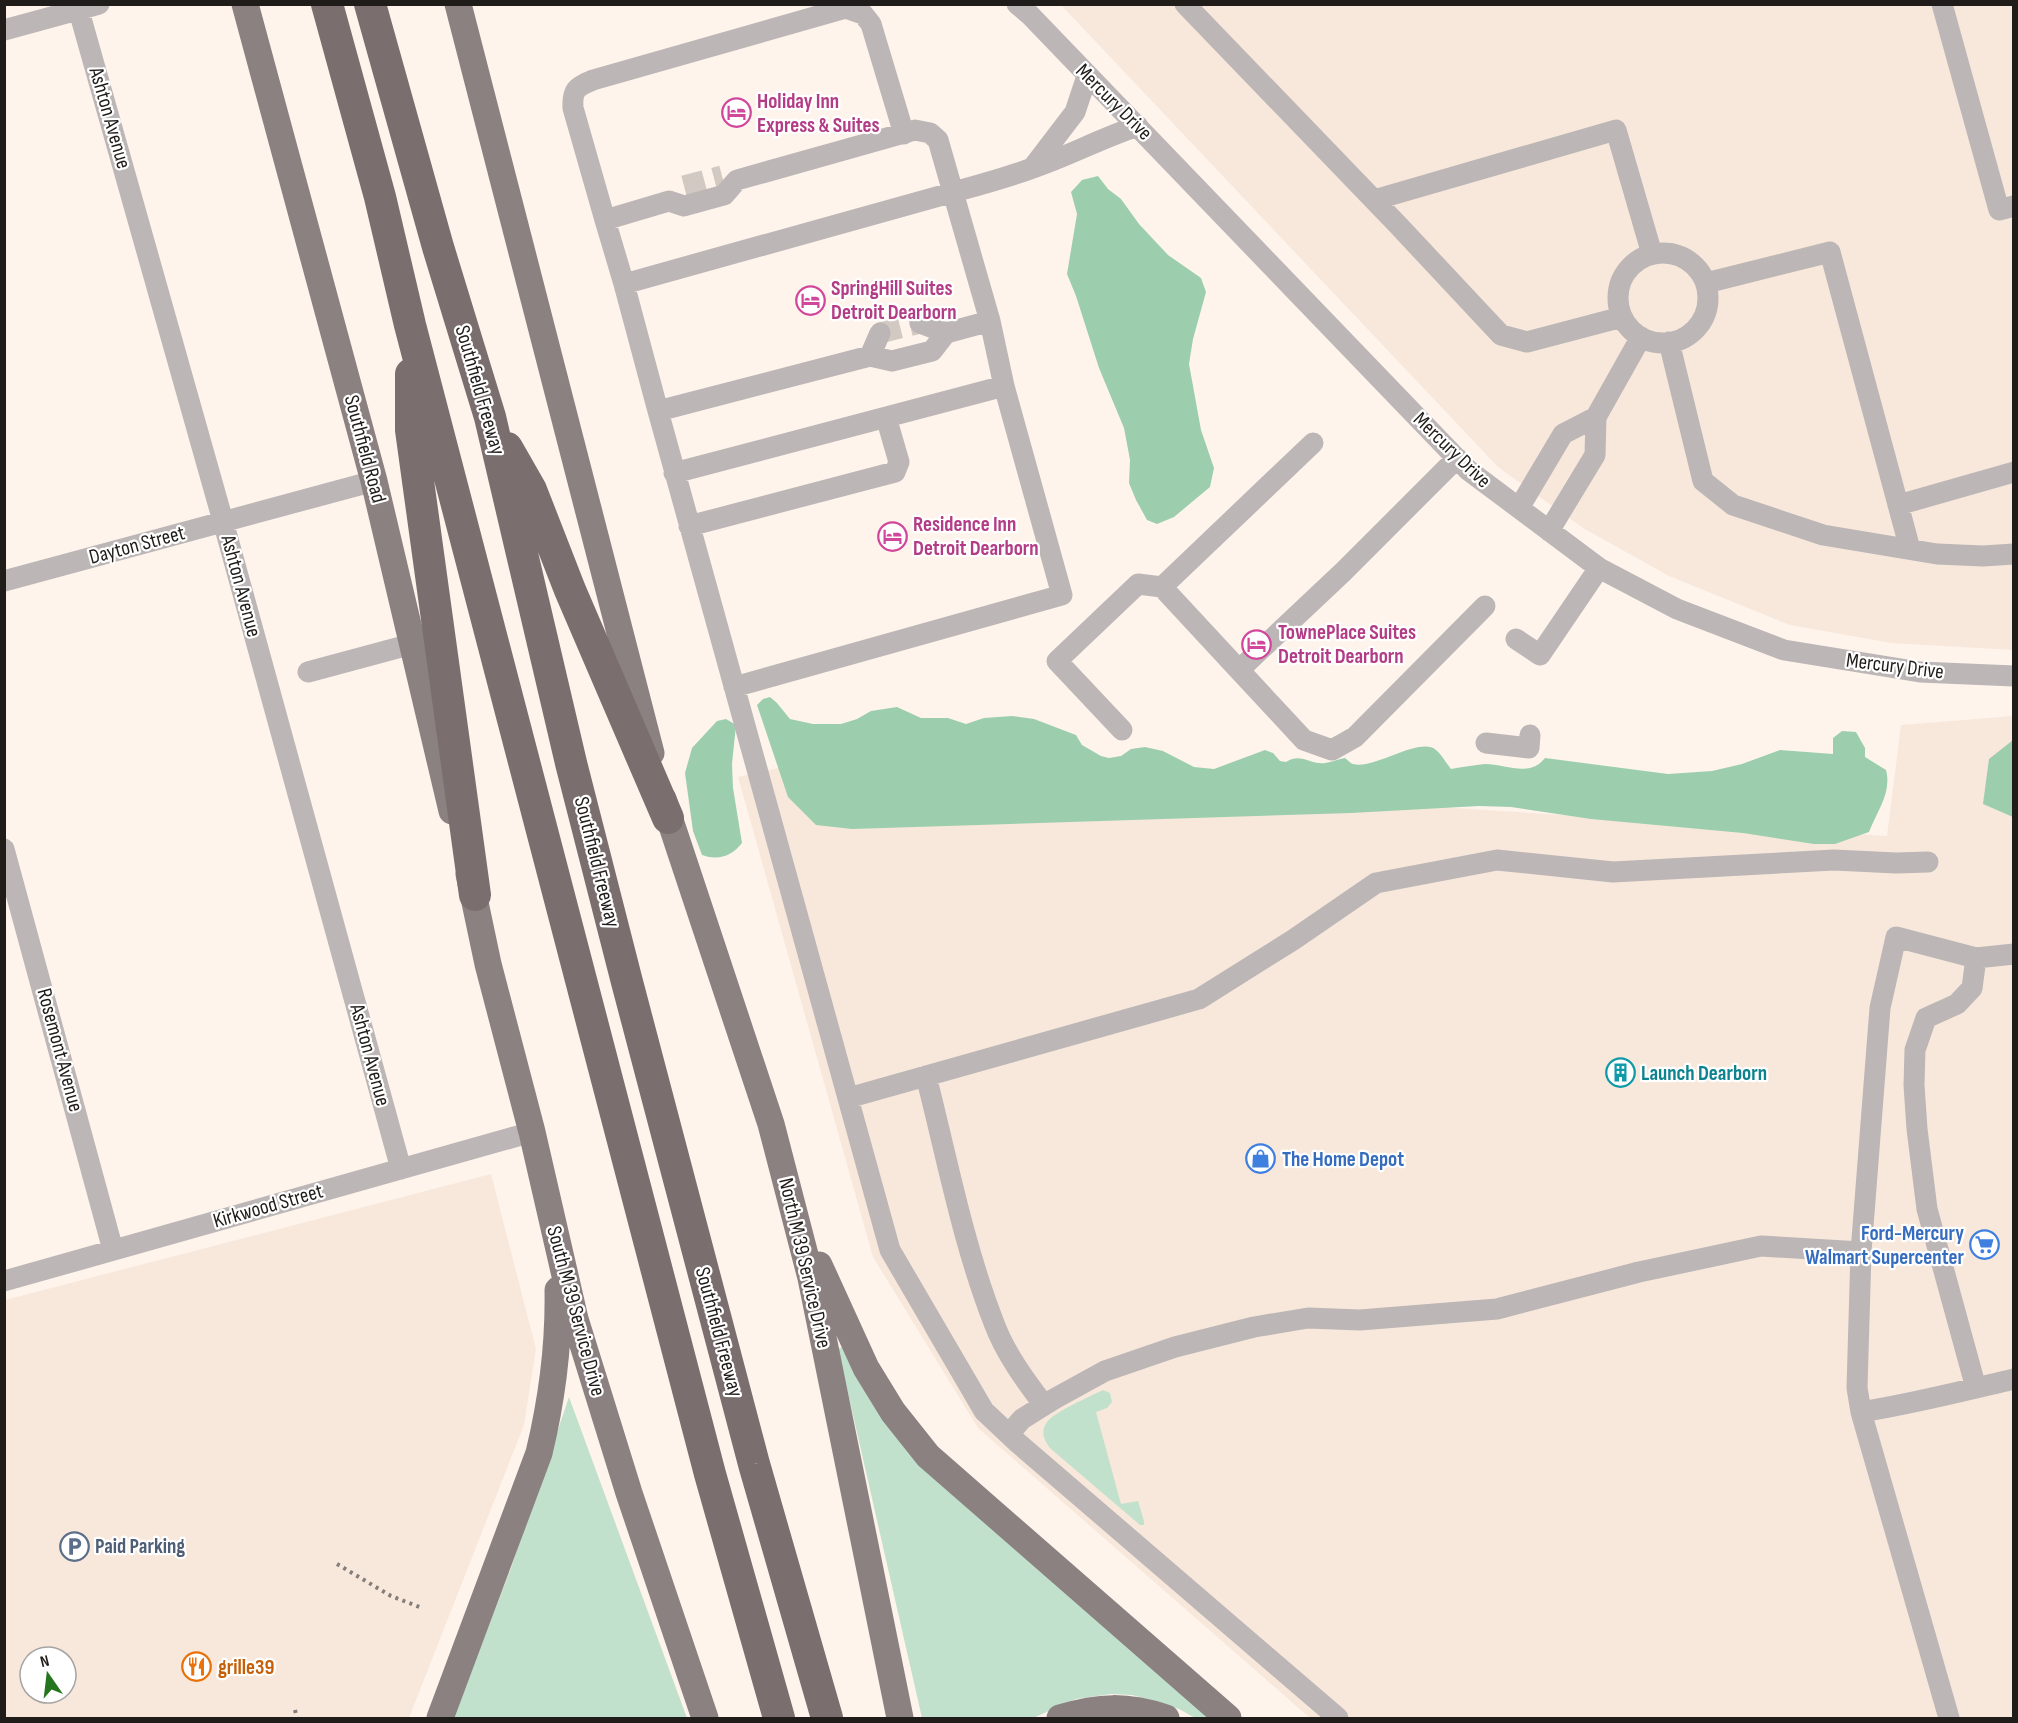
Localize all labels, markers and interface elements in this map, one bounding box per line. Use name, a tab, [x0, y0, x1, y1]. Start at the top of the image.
street label: Mercury Drive	[1070, 58, 1158, 146]
street label: Ashton Avenue	[83, 63, 136, 172]
place label: Holiday Inn Express & Suites	[757, 89, 880, 138]
hotel icon: Holiday Inn Express & Suites	[720, 97, 752, 129]
place label: SpringHill Suites Detroit Dearborn	[831, 276, 957, 325]
hotel icon: SpringHill Suites Detroit Dearborn	[794, 284, 826, 316]
street label: Southfield Freeway	[450, 322, 510, 458]
street label: Southfield Road	[339, 392, 391, 506]
street label: Mercury Drive	[1408, 407, 1496, 493]
place label: Residence Inn Detroit Dearborn	[913, 512, 1039, 561]
street label: Dayton Street	[86, 520, 188, 570]
hotel icon: Residence Inn Detroit Dearborn	[876, 520, 908, 552]
street label: Ashton Avenue	[215, 531, 267, 640]
place label: TownePlace Suites Detroit Dearborn	[1278, 620, 1416, 669]
hotel icon: TownePlace Suites Detroit Dearborn	[1241, 628, 1273, 660]
street label: Mercury Drive	[1845, 648, 1945, 684]
street label: Southfield Freeway	[569, 794, 625, 930]
street label: Rosemont Avenue	[32, 986, 88, 1114]
street label: Ashton Avenue	[344, 1000, 396, 1109]
building icon: Launch Dearborn	[1604, 1057, 1636, 1089]
place label: Launch Dearborn	[1641, 1061, 1767, 1086]
shop icon: The Home Depot	[1245, 1143, 1277, 1175]
place label: The Home Depot	[1282, 1147, 1404, 1172]
street label: North M 39 Service Drive	[773, 1175, 837, 1351]
street label: Kirkwood Street	[210, 1178, 326, 1234]
place label: Ford-Mercury Walmart Supercenter	[1805, 1221, 1964, 1270]
street label: South M 39 Service Drive	[541, 1223, 611, 1399]
supermarket icon: Ford-Mercury Walmart Supercenter	[1969, 1229, 2001, 1261]
street label: Southfield Freeway	[690, 1264, 748, 1400]
parking icon: Paid Parking	[58, 1530, 90, 1562]
place label: Paid Parking	[95, 1534, 185, 1559]
north arrow	[18, 1645, 78, 1705]
restaurant icon: grille39	[181, 1651, 213, 1683]
text: N	[38, 1652, 51, 1672]
place label: grille39	[218, 1655, 274, 1680]

